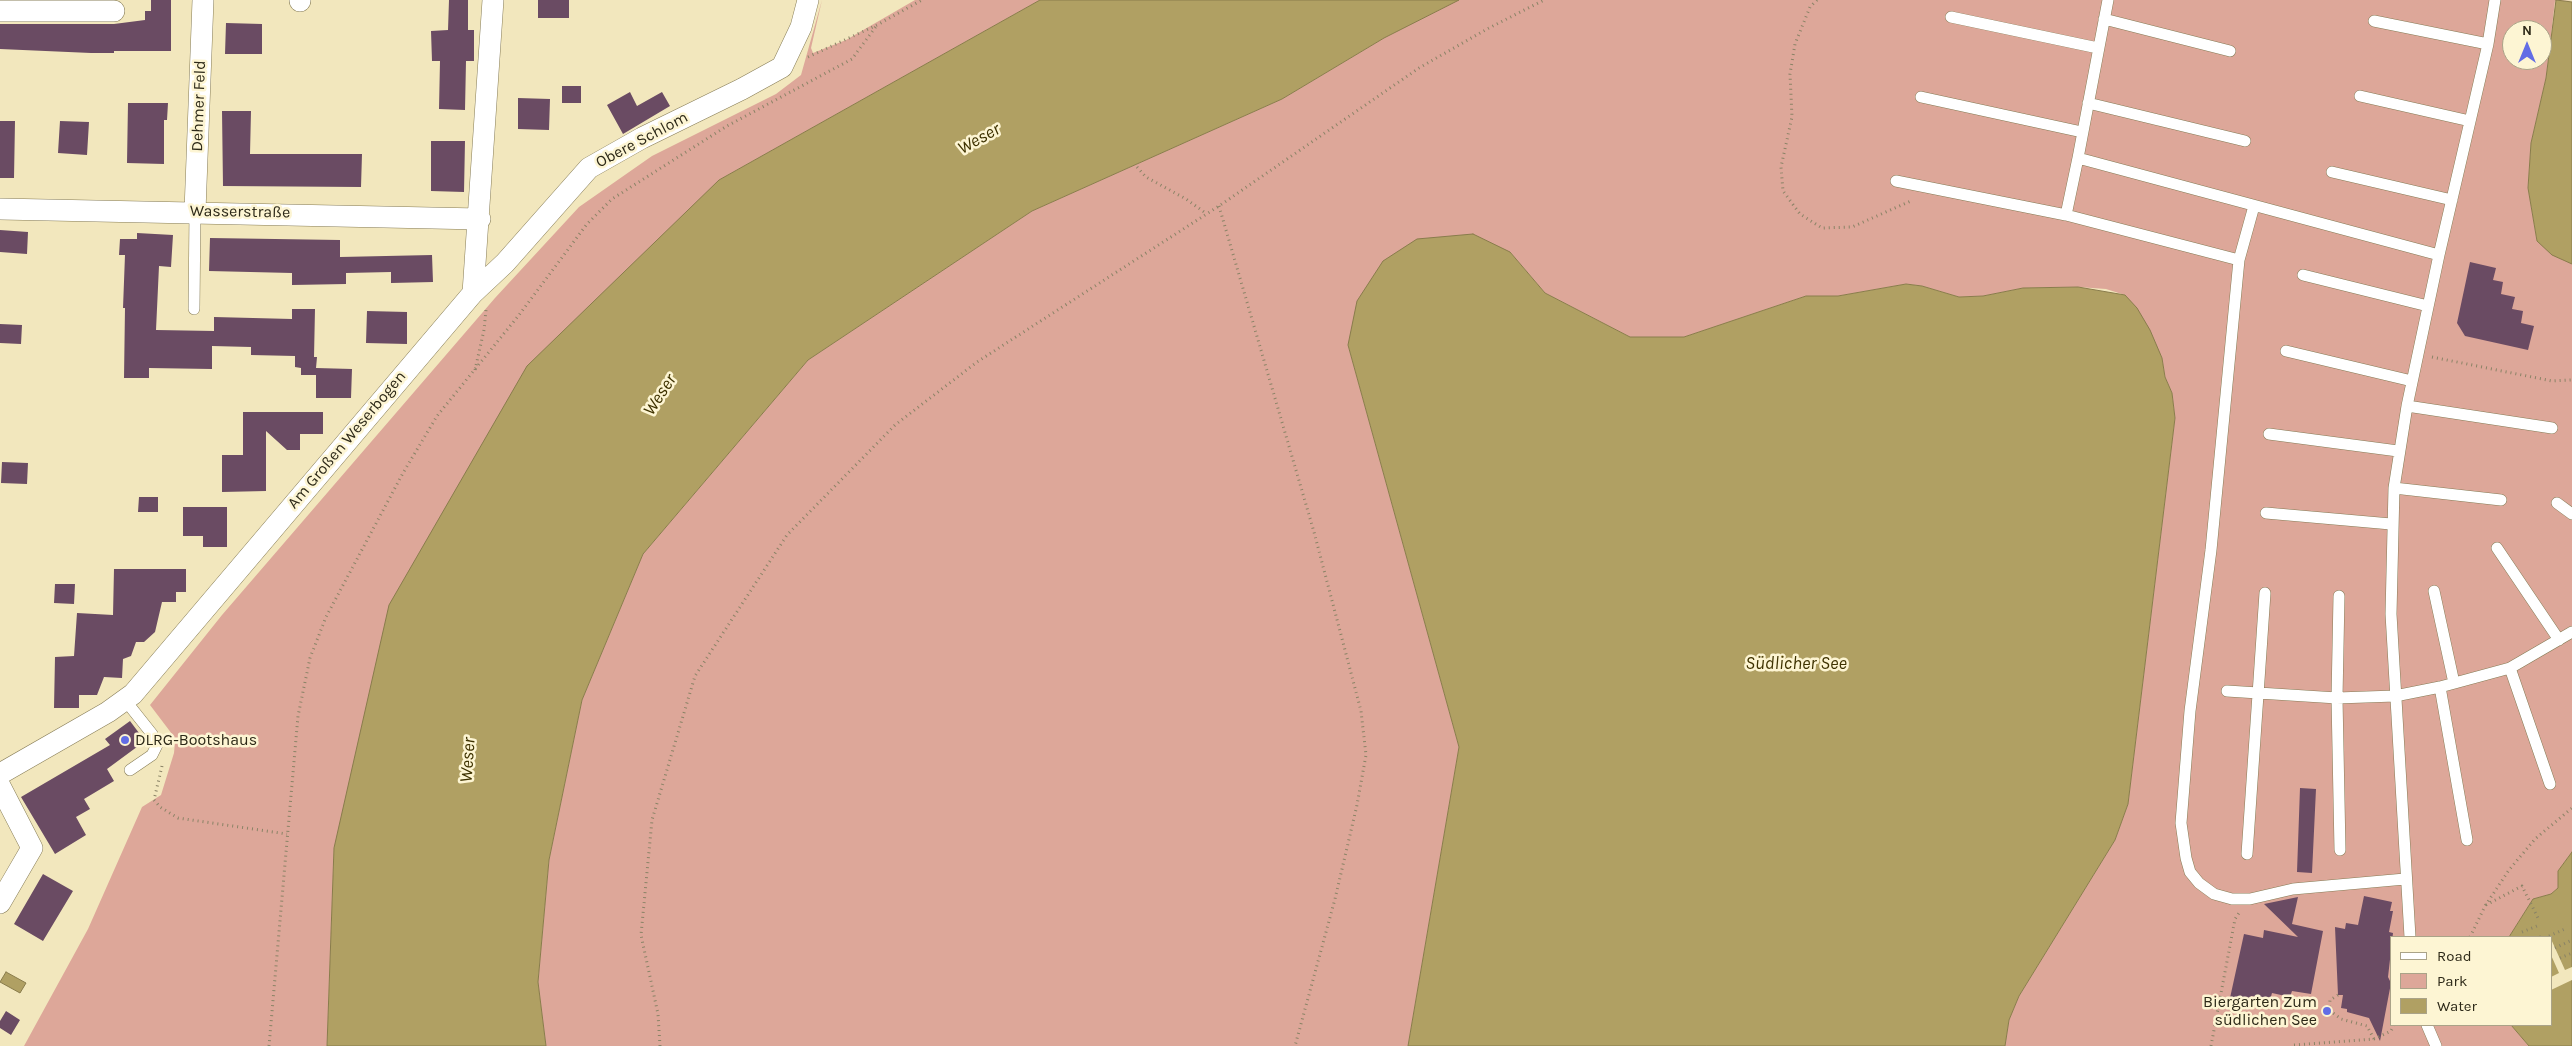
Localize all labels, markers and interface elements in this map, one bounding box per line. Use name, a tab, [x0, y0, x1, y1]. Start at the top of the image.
north arrow	[2502, 20, 2552, 70]
text: N	[2522, 22, 2532, 39]
street label: Dehmer Feld	[188, 60, 210, 152]
street label: Obere Schlom	[593, 108, 691, 172]
water label: Weser	[954, 119, 1004, 159]
street label: Wasserstraße	[190, 202, 290, 222]
street label: Am Großen Weserbogen	[284, 367, 410, 513]
water label: Weser	[639, 370, 681, 420]
water label: Südlicher See	[1745, 653, 1847, 675]
place label: DLRG-Bootshaus	[135, 730, 257, 750]
marker: DLRG-Bootshaus	[119, 734, 131, 746]
water label: Weser	[456, 737, 480, 783]
legend	[2390, 936, 2552, 1026]
text: Road	[2437, 947, 2472, 965]
text: Park	[2437, 972, 2467, 990]
place label: Biergarten Zum südlichen See	[2203, 992, 2317, 1030]
text: Water	[2437, 997, 2477, 1015]
marker: Biergarten Zum südlichen See	[2321, 1005, 2333, 1017]

